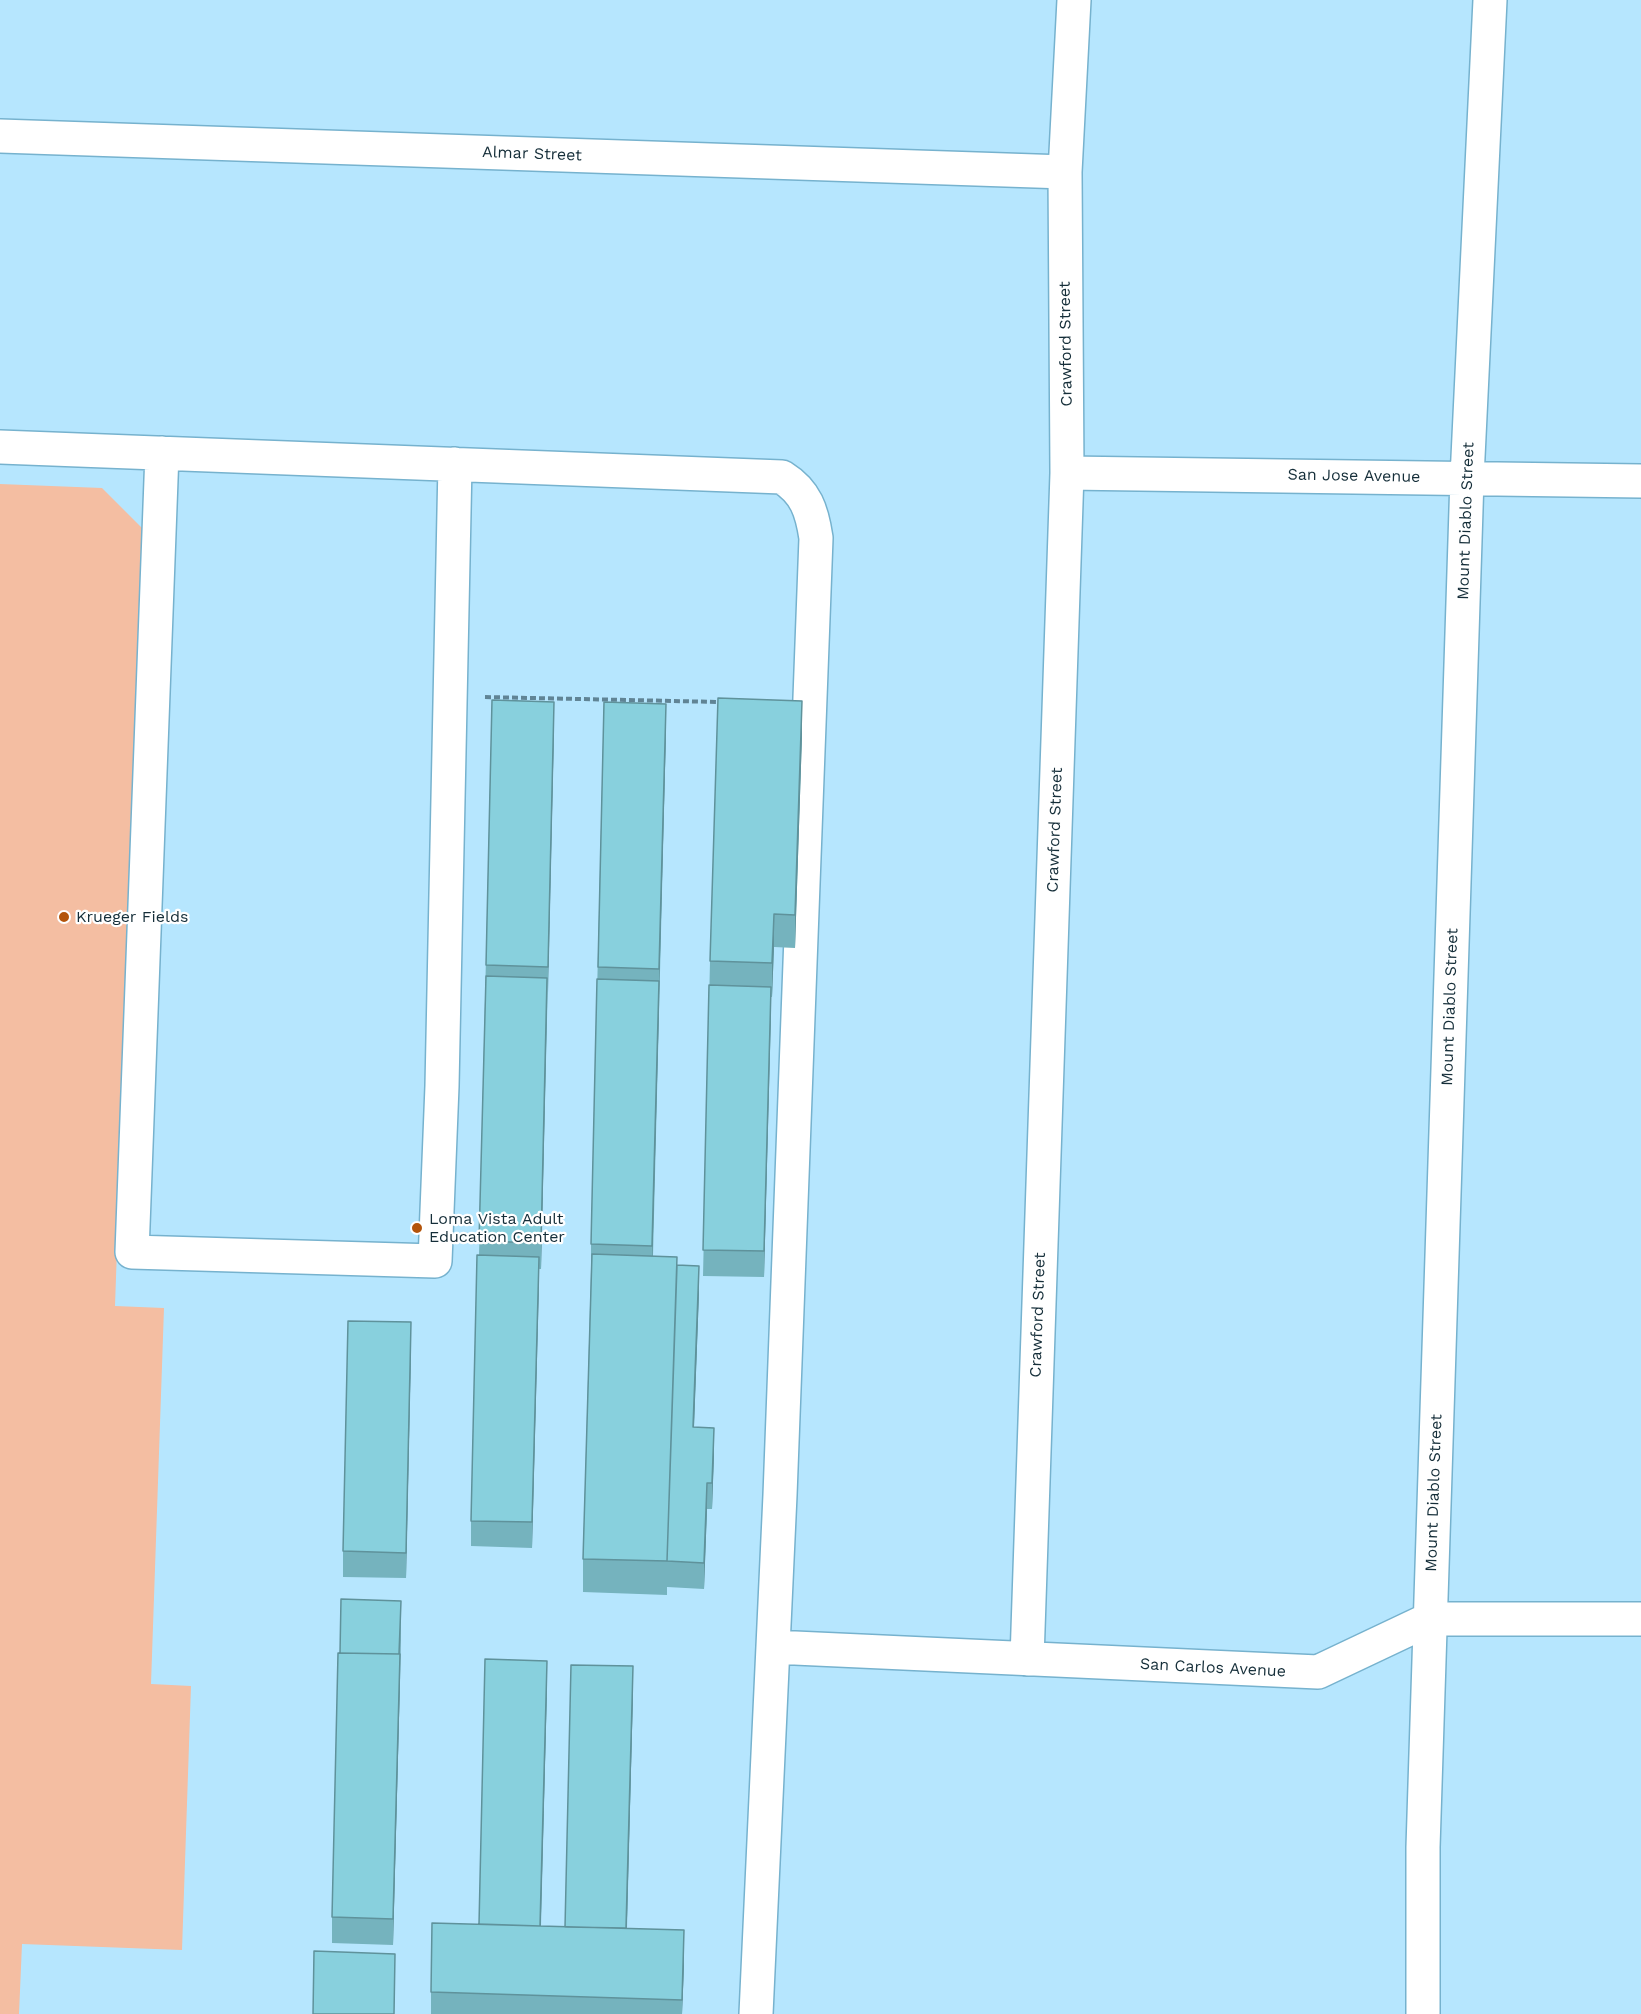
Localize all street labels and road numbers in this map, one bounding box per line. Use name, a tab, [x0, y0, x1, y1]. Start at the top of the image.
street label: Almar Street	[482, 143, 582, 165]
street label: Crawford Street	[1055, 281, 1077, 407]
street label: Mount Diablo Street	[1454, 442, 1478, 600]
street label: San Jose Avenue	[1287, 465, 1421, 487]
street label: Crawford Street	[1043, 767, 1067, 893]
street label: Mount Diablo Street	[1438, 928, 1462, 1086]
street label: Crawford Street	[1026, 1252, 1050, 1378]
street label: Mount Diablo Street	[1422, 1414, 1446, 1572]
street label: San Carlos Avenue	[1140, 1655, 1286, 1681]

